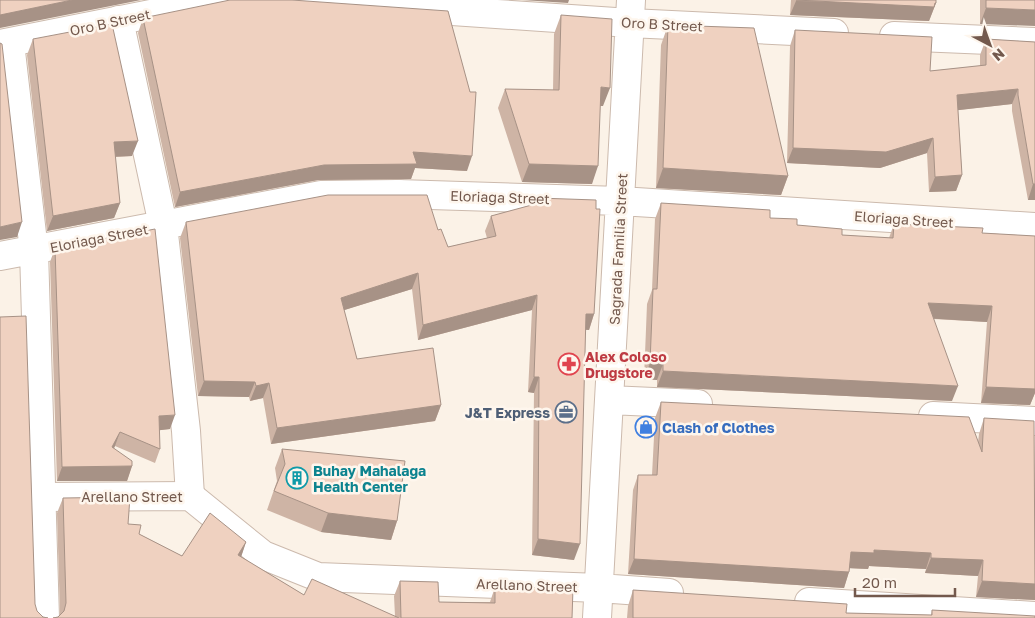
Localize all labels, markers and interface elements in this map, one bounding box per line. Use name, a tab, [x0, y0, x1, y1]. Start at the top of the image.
street label: Oro B Street	[68, 5, 152, 39]
street label: Oro B Street	[621, 13, 703, 35]
north arrow	[965, 20, 1015, 70]
text: N	[989, 45, 1008, 65]
street label: Sagrada Familia Street	[606, 173, 630, 325]
street label: Eloriaga Street	[450, 187, 550, 207]
street label: Eloriaga Street	[854, 207, 954, 231]
street label: Eloriaga Street	[48, 220, 150, 256]
place label: Alex Coloso Drugstore	[585, 348, 667, 381]
pharmacy icon: Alex Coloso Drugstore	[557, 352, 581, 376]
office icon: J&T Express	[554, 400, 578, 424]
place label: J&T Express	[465, 404, 550, 421]
shop icon: Clash of Clothes	[634, 415, 658, 439]
place label: Clash of Clothes	[662, 419, 775, 436]
place label: Buhay Mahalaga Health Center	[313, 462, 426, 495]
building icon: Buhay Mahalaga Health Center	[285, 466, 309, 490]
street label: Arellano Street	[81, 488, 183, 505]
scale bar	[855, 566, 955, 598]
text: 20 m	[862, 573, 897, 591]
street label: Arellano Street	[476, 575, 578, 595]

